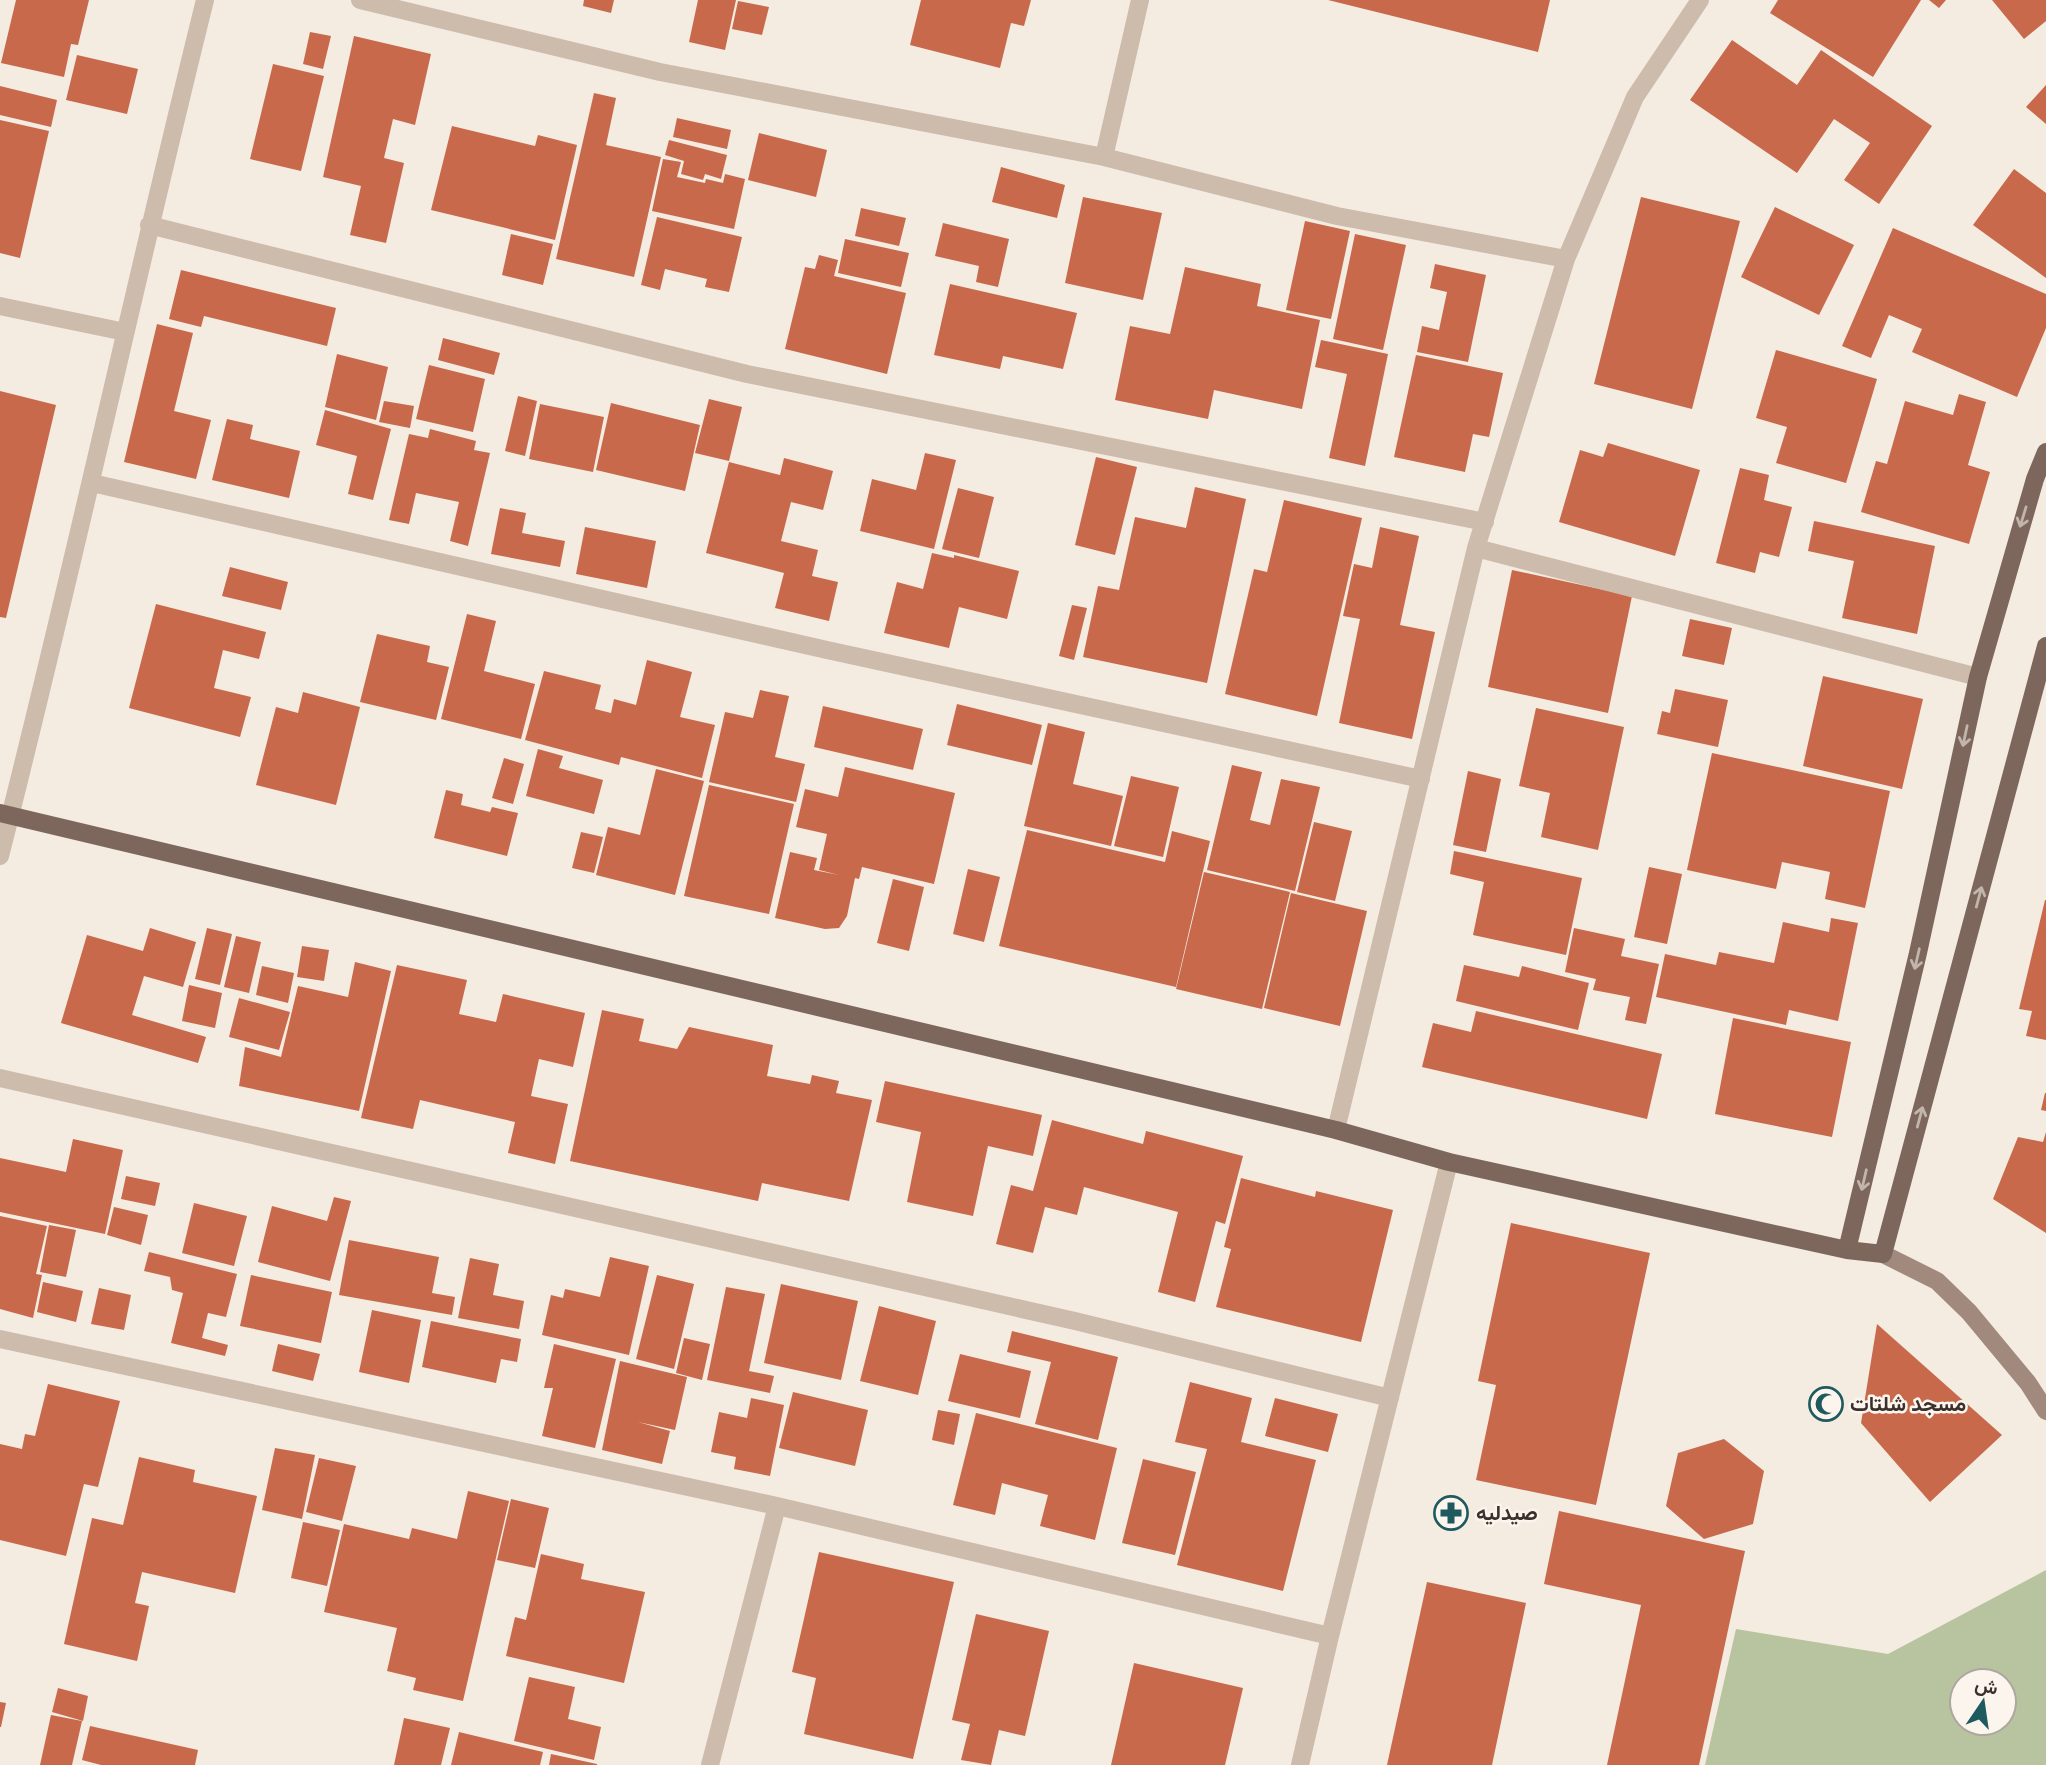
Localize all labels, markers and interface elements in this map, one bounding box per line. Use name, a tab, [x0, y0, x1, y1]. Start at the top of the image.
one-way arrow	[2016, 505, 2029, 527]
one-way arrow	[1958, 724, 1972, 747]
one-way arrow	[1973, 886, 1986, 909]
one-way arrow	[1910, 947, 1923, 970]
one-way arrow	[1914, 1106, 1927, 1129]
one-way arrow	[1857, 1168, 1870, 1191]
mosque icon: مسجد شلتات	[1807, 1385, 1845, 1423]
place label: مسجد شلتات	[1850, 1392, 1966, 1419]
pharmacy icon: صيدليه	[1432, 1494, 1470, 1532]
place label: صيدليه	[1476, 1501, 1538, 1528]
north arrow	[1948, 1667, 2018, 1737]
text: ش	[1973, 1673, 2000, 1702]

